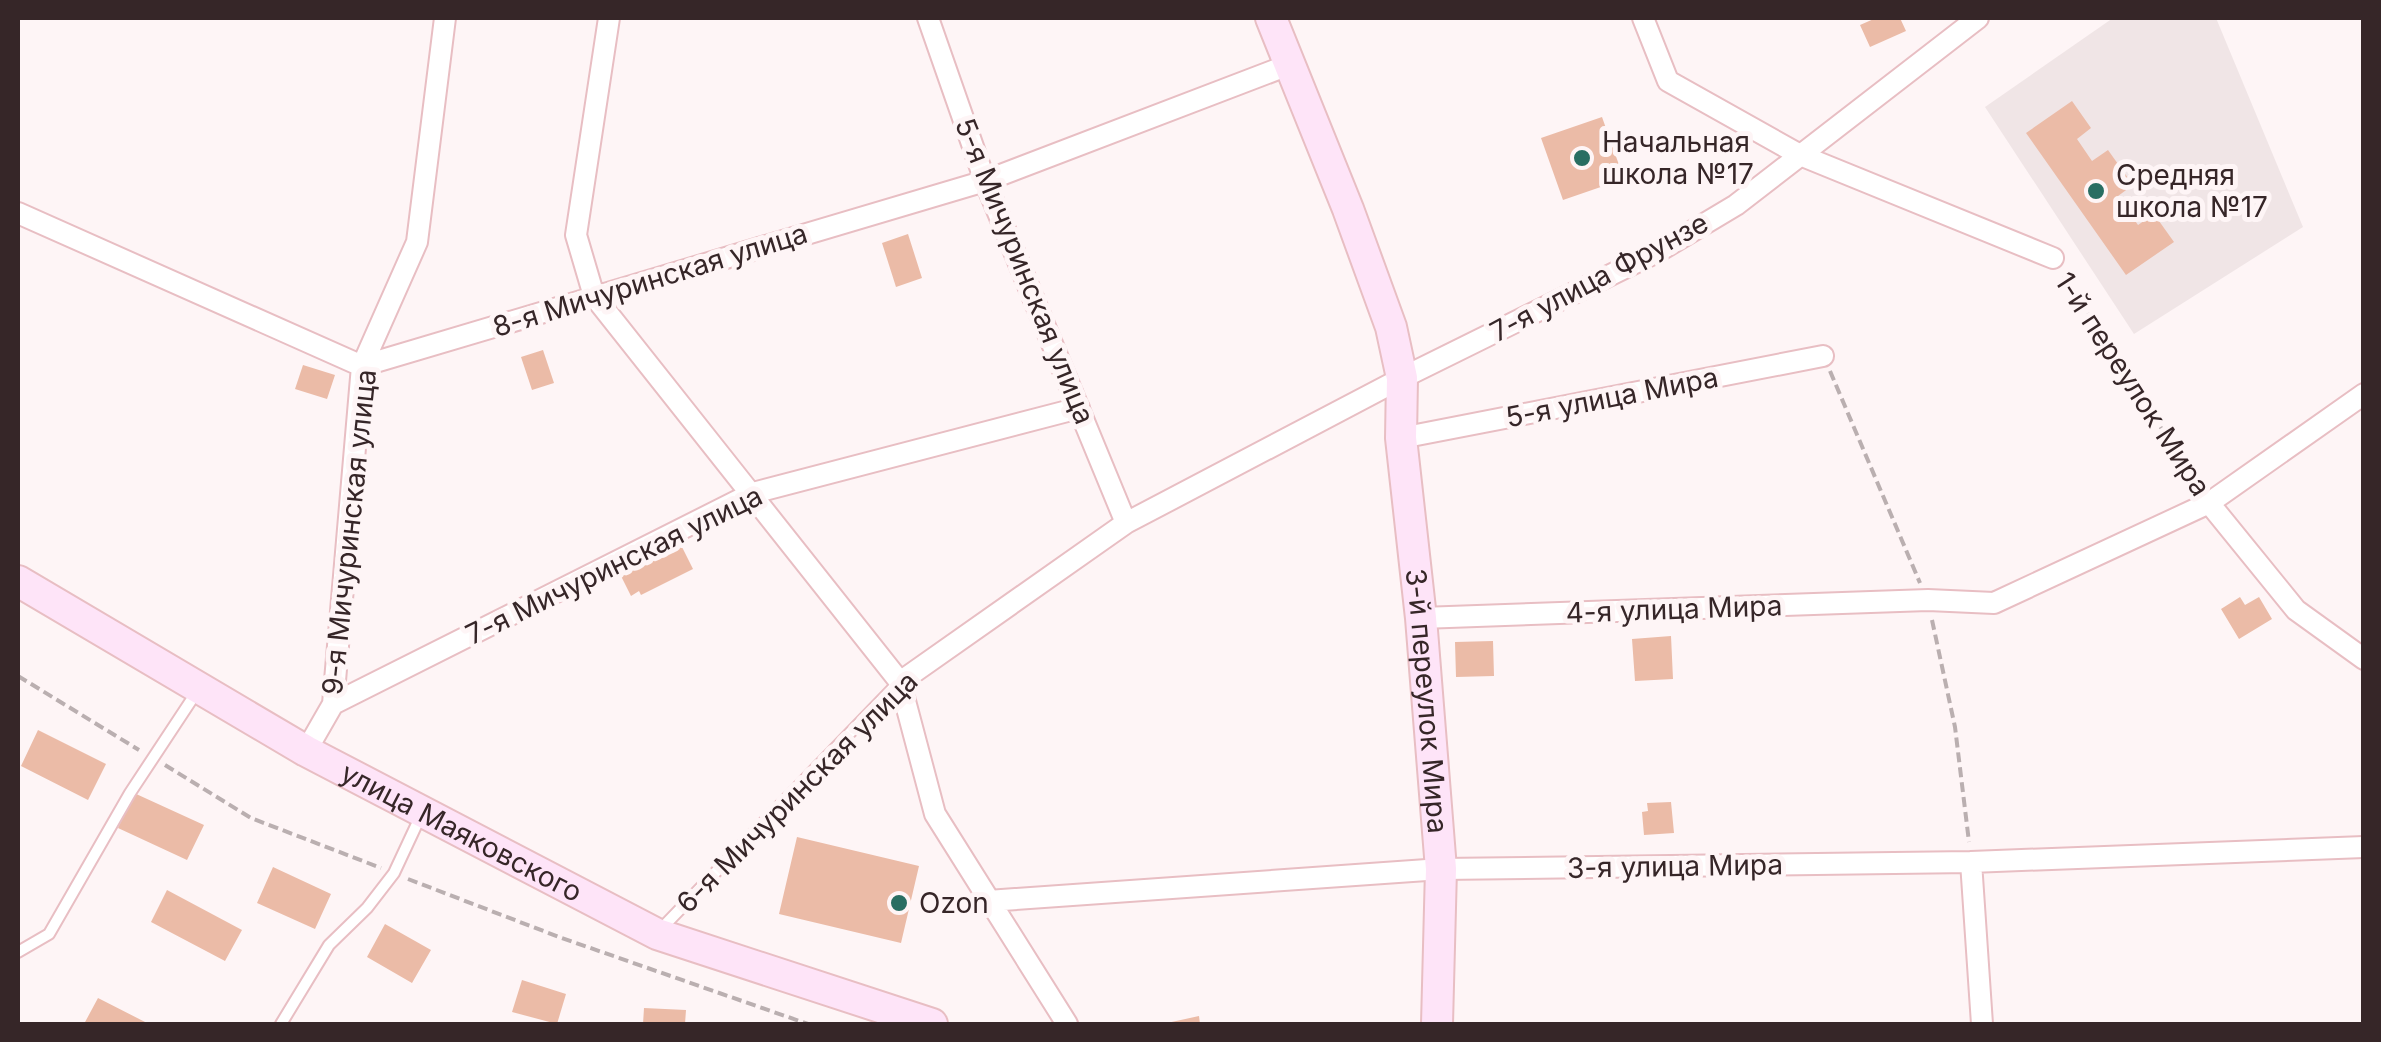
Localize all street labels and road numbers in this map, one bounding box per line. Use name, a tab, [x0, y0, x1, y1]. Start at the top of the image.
street label: 5-я Мичуринская улица	[948, 113, 1102, 429]
street label: 7-я улица Фрунзе	[1484, 205, 1714, 349]
street label: 8-я Мичуринская улица	[489, 216, 811, 344]
street label: 1-й переулок Мира	[2048, 266, 2218, 502]
street label: 5-я улица Мира	[1503, 360, 1721, 434]
street label: 9-я Мичуринская улица	[315, 368, 383, 696]
street label: 7-я Мичуринская улица	[460, 478, 768, 652]
street label: 3-й переулок Мира	[1399, 567, 1455, 835]
street label: 4-я улица Мира	[1565, 588, 1783, 630]
street label: 6-я Мичуринская улица	[669, 664, 925, 920]
street label: улица Маяковского	[335, 755, 588, 909]
street label: 3-я улица Мира	[1567, 847, 1783, 885]

